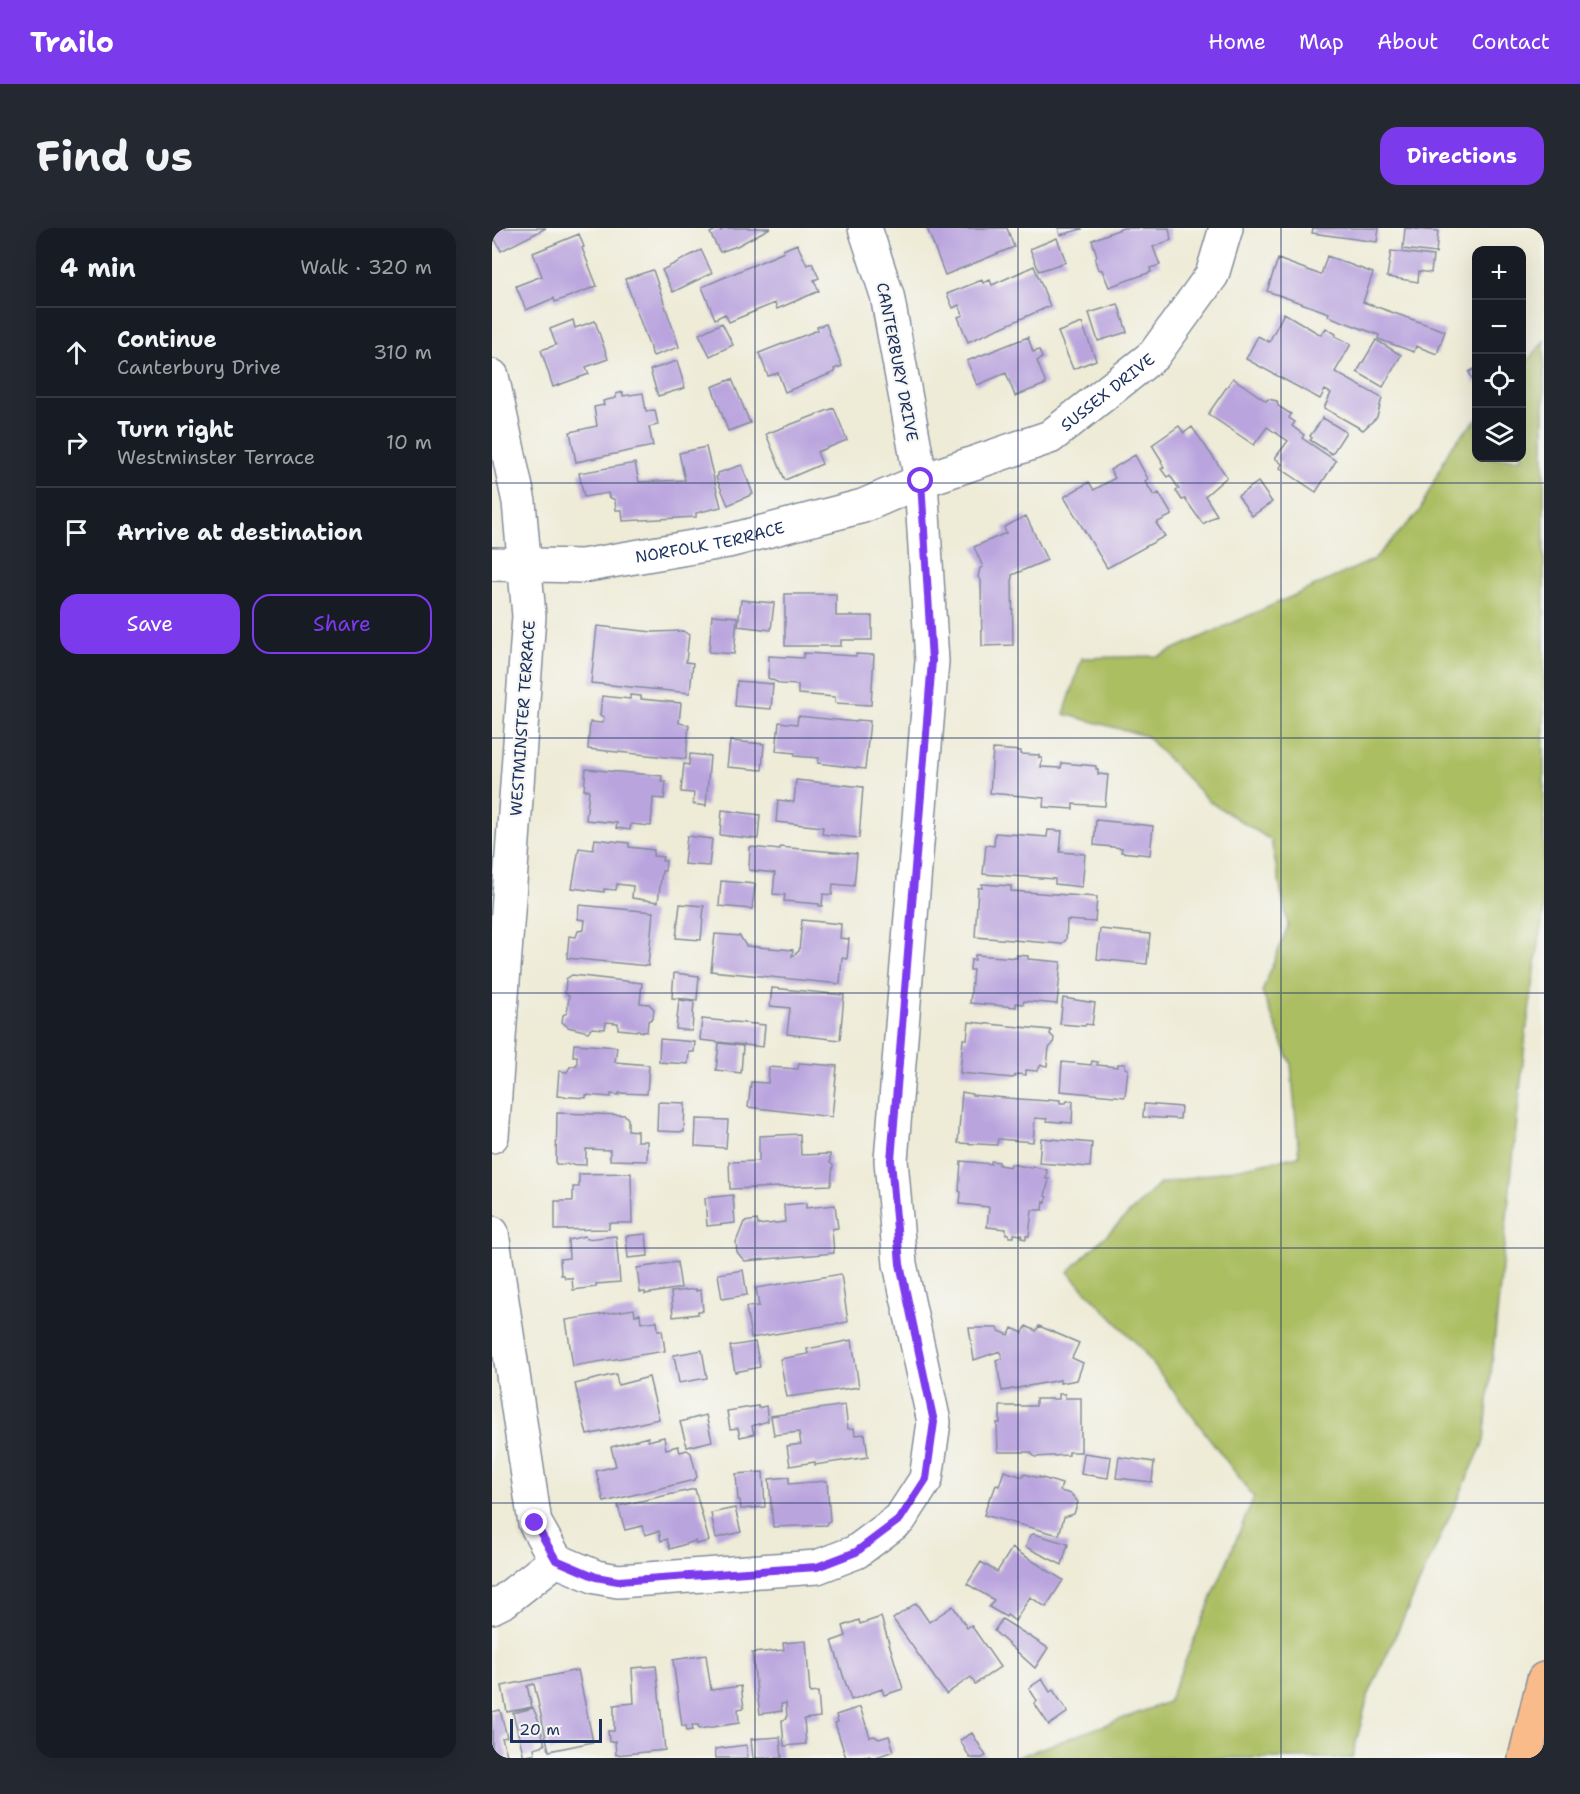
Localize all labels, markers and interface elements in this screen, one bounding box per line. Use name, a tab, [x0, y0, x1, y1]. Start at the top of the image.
text: Trailo	[30, 23, 114, 61]
text: Home	[1208, 28, 1266, 56]
text: Map	[1299, 28, 1344, 56]
text: About	[1377, 28, 1438, 56]
text: Contact	[1471, 28, 1550, 56]
button: Directions	[1380, 127, 1544, 185]
text: Find us	[36, 128, 193, 184]
map controls	[1472, 246, 1526, 462]
button: +	[1472, 246, 1526, 300]
text: 4 min	[60, 250, 136, 285]
text: Walk · 320 m	[300, 254, 432, 280]
street label: CANTERBURY DRIVE	[872, 281, 923, 443]
button: −	[1472, 300, 1526, 354]
text: Continue	[117, 325, 217, 354]
icon: ahead	[60, 336, 93, 369]
text: 310 m	[373, 339, 432, 365]
street label: SUSSEX DRIVE	[1056, 349, 1159, 436]
text: Canterbury Drive	[117, 354, 281, 380]
button: locate	[1472, 354, 1526, 408]
button: layers	[1472, 408, 1526, 462]
text: Turn right	[117, 415, 234, 444]
icon: right	[60, 426, 93, 459]
text: 10 m	[386, 429, 432, 455]
text: Westminster Terrace	[117, 444, 315, 470]
route start	[907, 467, 933, 493]
icon: arrive	[60, 516, 93, 549]
street label: NORFOLK TERRACE	[634, 517, 787, 568]
text: Arrive at destination	[117, 518, 363, 547]
button: Save	[60, 594, 240, 654]
button: Share	[252, 594, 432, 654]
street label: WESTMINSTER TERRACE	[505, 619, 540, 817]
route end	[521, 1509, 547, 1535]
scale bar	[510, 1716, 602, 1744]
text: 20 m	[519, 1719, 560, 1740]

